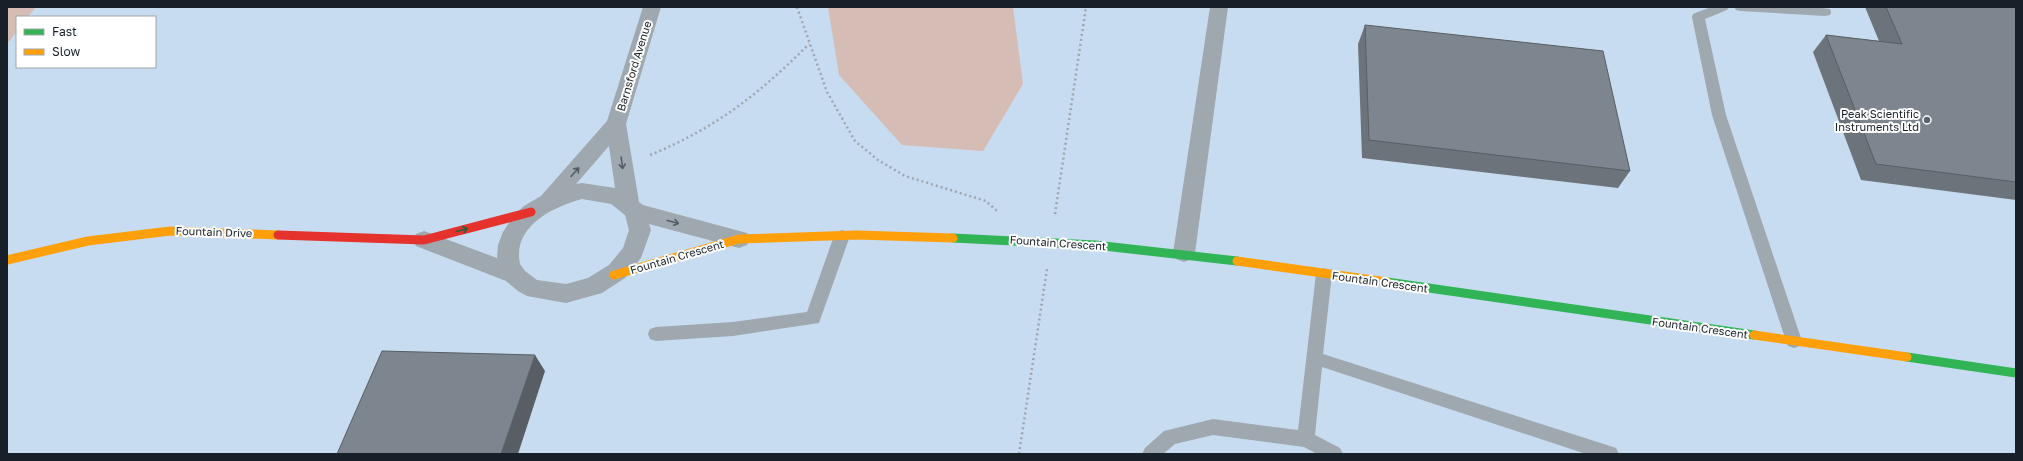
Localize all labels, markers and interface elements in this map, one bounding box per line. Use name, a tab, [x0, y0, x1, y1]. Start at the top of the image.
legend	[16, 16, 156, 68]
street label: Barnsford Avenue	[614, 19, 653, 112]
text: Fast	[52, 24, 77, 39]
text: Slow	[52, 44, 80, 59]
place label: Peak Scientific Instruments Ltd	[1835, 107, 1919, 133]
marker: Peak Scientific Instruments Ltd	[1922, 115, 1932, 125]
one-way arrow	[618, 156, 626, 169]
one-way arrow	[570, 167, 579, 177]
one-way arrow	[666, 218, 679, 226]
street label: Fountain Drive	[175, 224, 253, 239]
one-way arrow	[455, 226, 468, 234]
street label: Fountain Crescent	[1009, 233, 1107, 252]
street label: Fountain Crescent	[629, 237, 725, 276]
street label: Fountain Crescent	[1331, 268, 1429, 295]
street label: Fountain Crescent	[1651, 314, 1749, 341]

